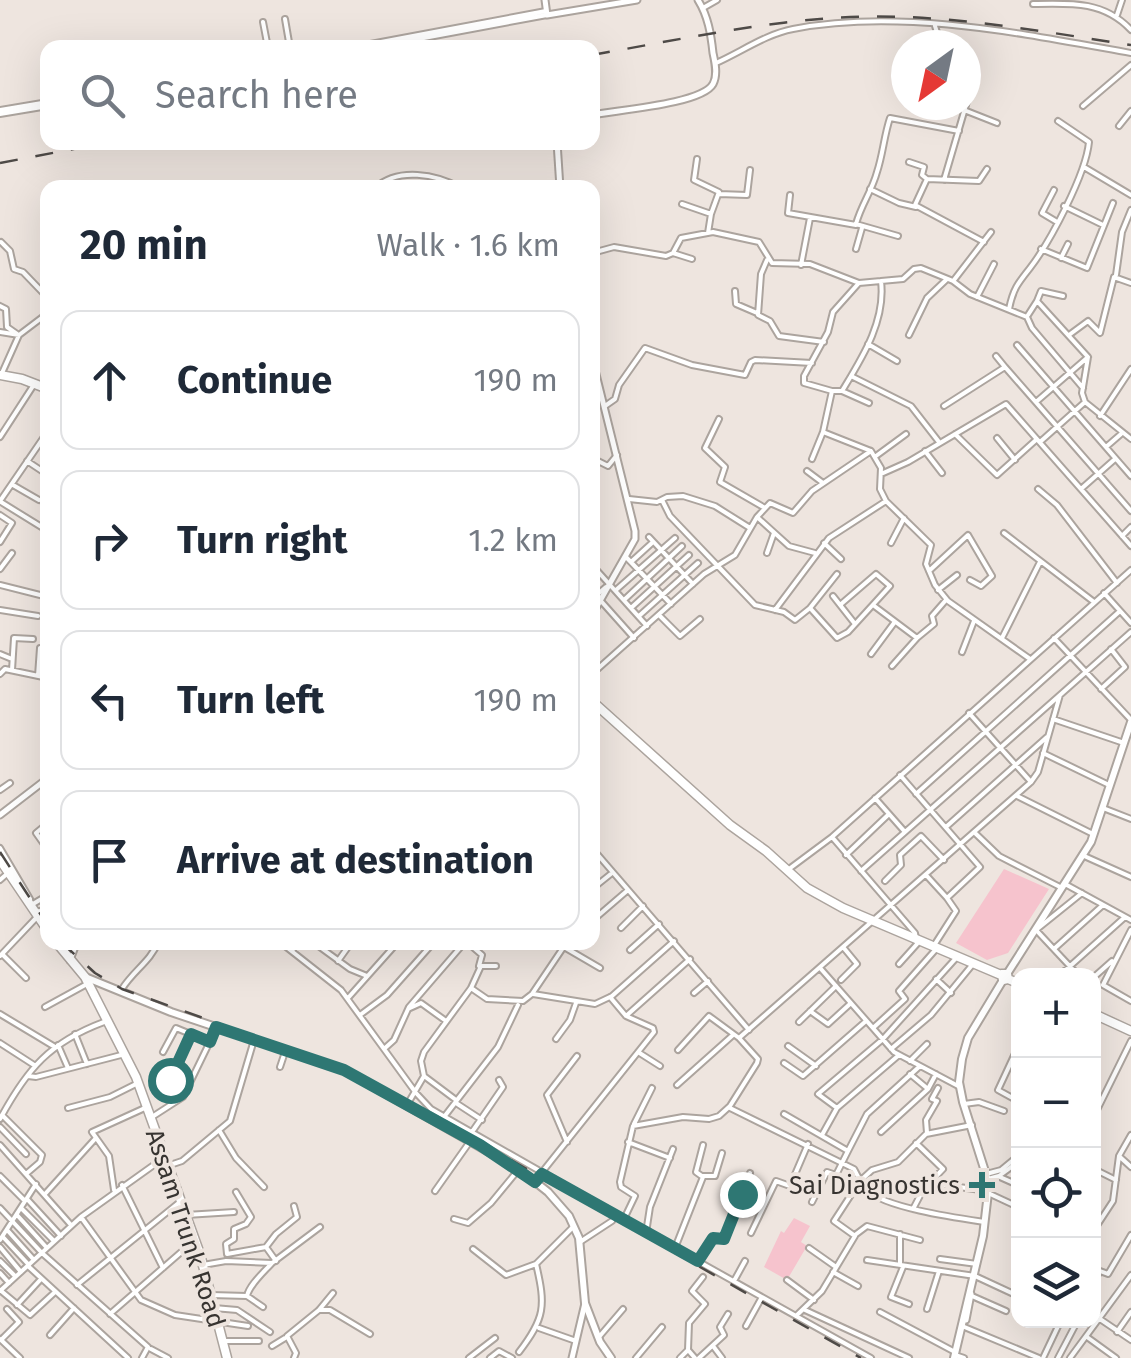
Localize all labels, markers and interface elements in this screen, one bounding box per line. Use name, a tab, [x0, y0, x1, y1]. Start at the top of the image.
north arrow	[891, 30, 981, 120]
search box	[40, 40, 600, 150]
icon: search	[75, 68, 130, 123]
text: Search here	[155, 72, 358, 118]
text: 20 min	[80, 220, 208, 270]
text: Walk · 1.6 km	[376, 226, 560, 264]
icon: ahead	[82, 353, 137, 408]
text: Continue	[177, 357, 332, 403]
text: 190 m	[474, 361, 558, 399]
icon: right	[82, 513, 137, 568]
text: Turn right	[177, 517, 347, 563]
text: 1.2 km	[468, 521, 558, 559]
icon: left	[82, 673, 137, 728]
text: Turn left	[177, 677, 324, 723]
text: 190 m	[474, 681, 558, 719]
icon: arrive	[82, 833, 137, 888]
text: Arrive at destination	[177, 837, 534, 883]
map controls	[1011, 968, 1101, 1328]
button: +	[1011, 968, 1101, 1058]
route start	[148, 1058, 194, 1104]
button: −	[1011, 1058, 1101, 1148]
street label: Assam Trunk Road	[139, 1125, 231, 1331]
button: locate	[1011, 1148, 1101, 1238]
place label: Sai Diagnostics	[789, 1171, 960, 1201]
route end	[720, 1172, 766, 1218]
marker: Sai Diagnostics	[969, 1172, 995, 1198]
button: layers	[1011, 1238, 1101, 1328]

